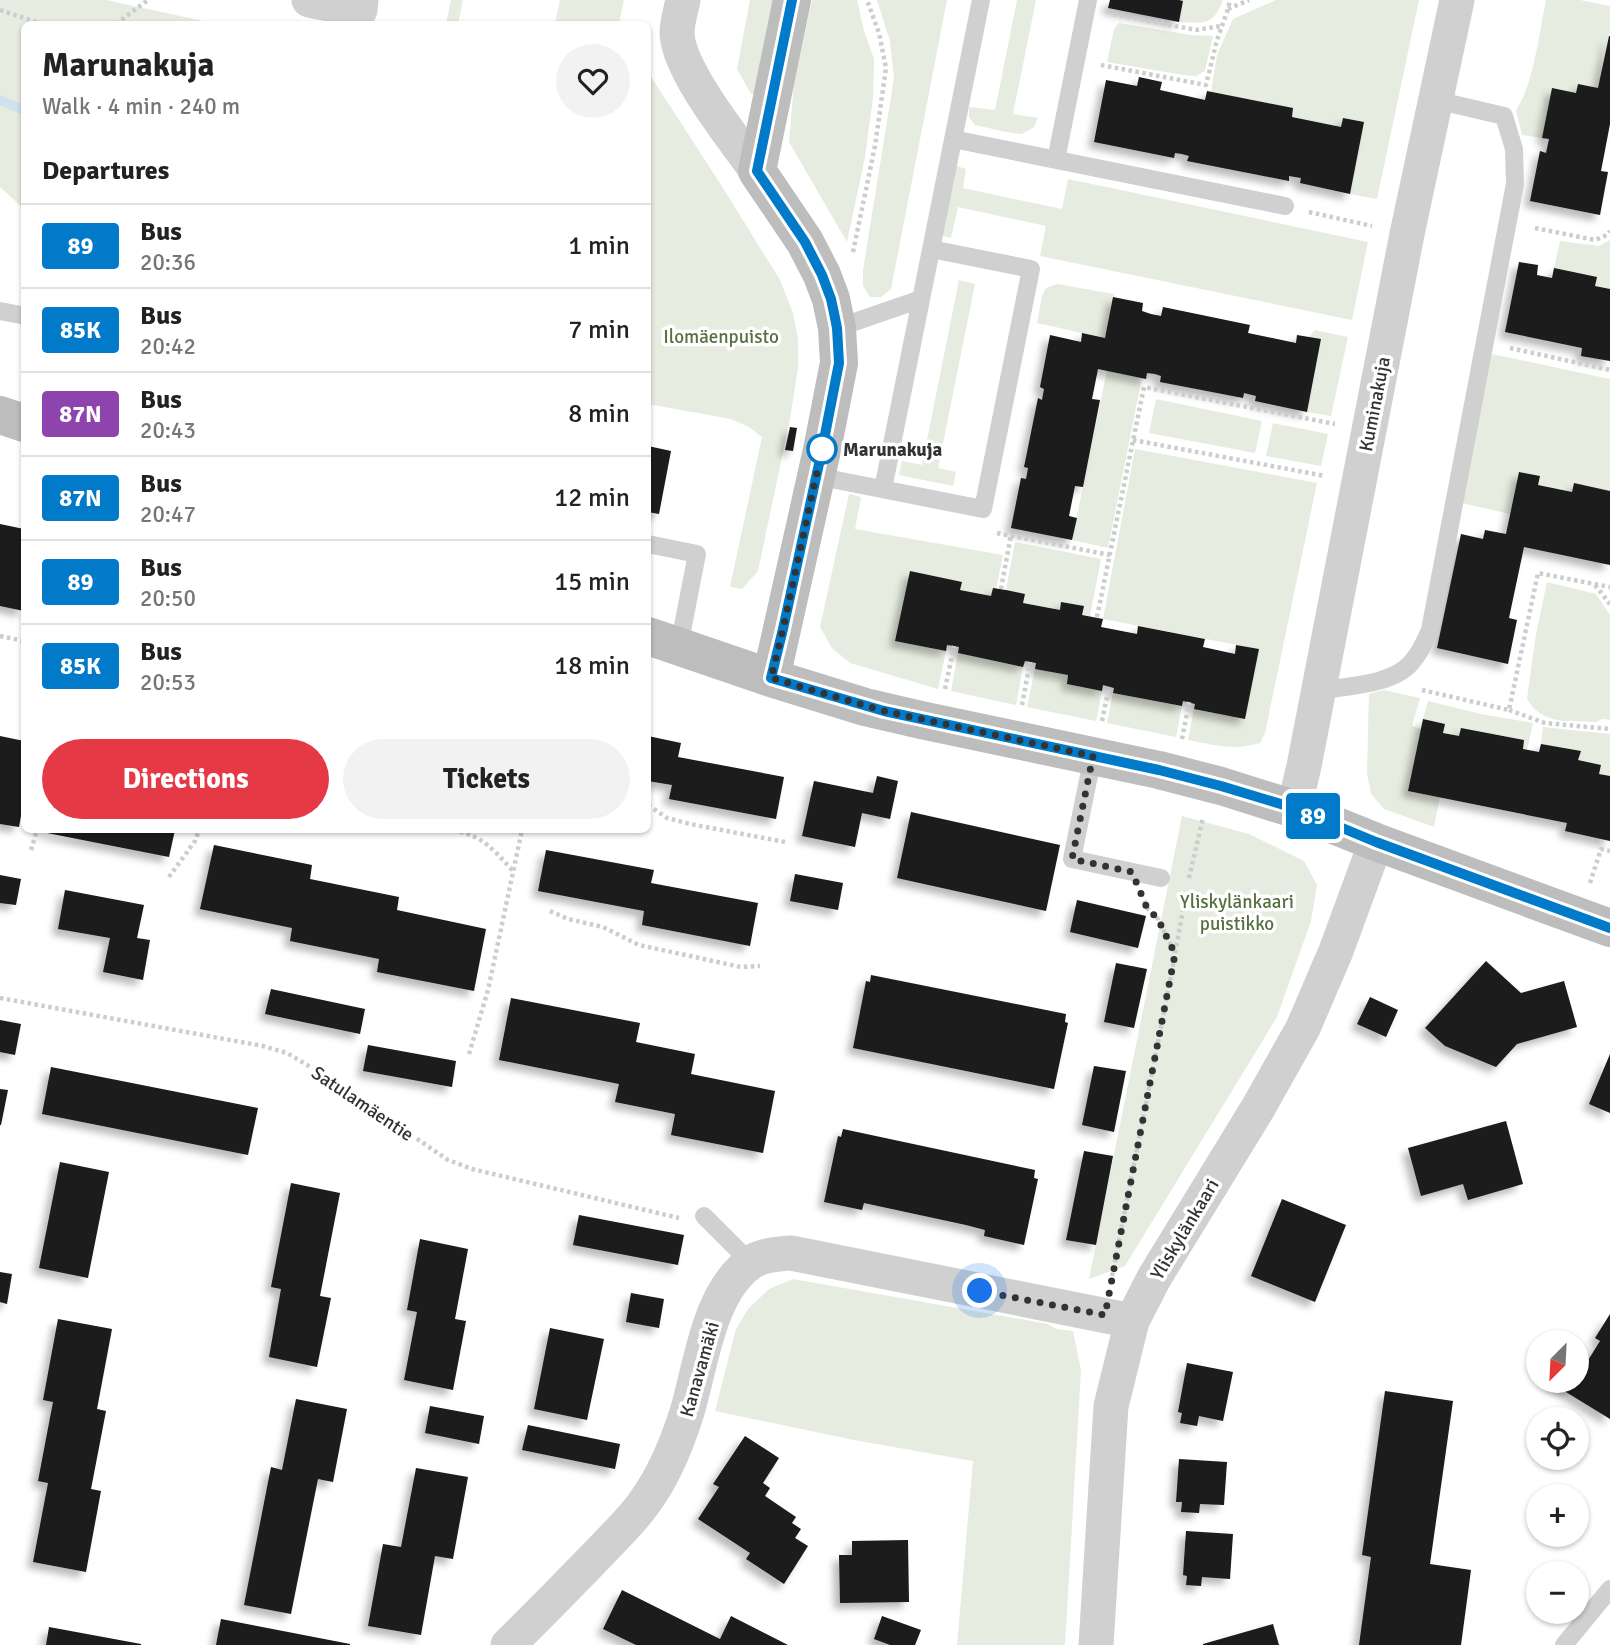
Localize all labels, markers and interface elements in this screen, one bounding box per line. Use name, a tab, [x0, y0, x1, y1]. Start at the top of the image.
button: heart	[556, 44, 630, 118]
text: Marunakuja	[42, 45, 214, 86]
text: Walk · 4 min · 240 m	[42, 92, 240, 121]
text: Departures	[42, 155, 169, 187]
text: Bus	[140, 216, 182, 248]
text: 1 min	[568, 230, 630, 262]
text: 89	[68, 231, 93, 261]
text: 20:36	[140, 248, 196, 277]
text: Bus	[140, 300, 182, 332]
text: 7 min	[568, 314, 630, 346]
text: 85K	[60, 315, 101, 345]
park label: Ilomäenpuisto	[663, 325, 779, 349]
text: 20:42	[140, 332, 196, 361]
street label: Kuminakuja	[1354, 355, 1396, 454]
text: Bus	[140, 384, 182, 416]
text: 8 min	[568, 398, 630, 430]
text: 87N	[59, 399, 102, 429]
text: 20:43	[140, 416, 196, 445]
marker: Marunakuja	[807, 434, 837, 464]
place label: Marunakuja	[843, 438, 943, 462]
text: Bus	[140, 468, 182, 500]
text: 12 min	[554, 482, 630, 514]
text: 87N	[59, 483, 102, 513]
text: 20:47	[140, 500, 196, 529]
text: Bus	[140, 552, 182, 584]
text: 15 min	[554, 566, 630, 598]
text: 89	[68, 567, 93, 597]
text: 20:50	[140, 584, 196, 613]
text: Bus	[140, 636, 182, 668]
text: 18 min	[554, 650, 630, 682]
text: 85K	[60, 651, 101, 681]
text: 20:53	[140, 668, 196, 697]
button: Directions	[42, 739, 329, 819]
button: Tickets	[343, 739, 630, 819]
line badge: 89	[1282, 793, 1344, 839]
text: 89	[1300, 801, 1326, 831]
park label: Yliskylänkaari puistikko	[1180, 890, 1294, 936]
street label: Satulamäentie	[307, 1061, 418, 1147]
street label: Yliskylänkaari	[1145, 1175, 1224, 1284]
your location	[962, 1273, 997, 1308]
street label: Kanavamäki	[675, 1319, 725, 1420]
north arrow	[1526, 1330, 1589, 1393]
map controls	[1526, 1330, 1589, 1624]
button: locate	[1526, 1407, 1589, 1470]
button: +	[1526, 1484, 1589, 1547]
button: −	[1526, 1561, 1589, 1624]

